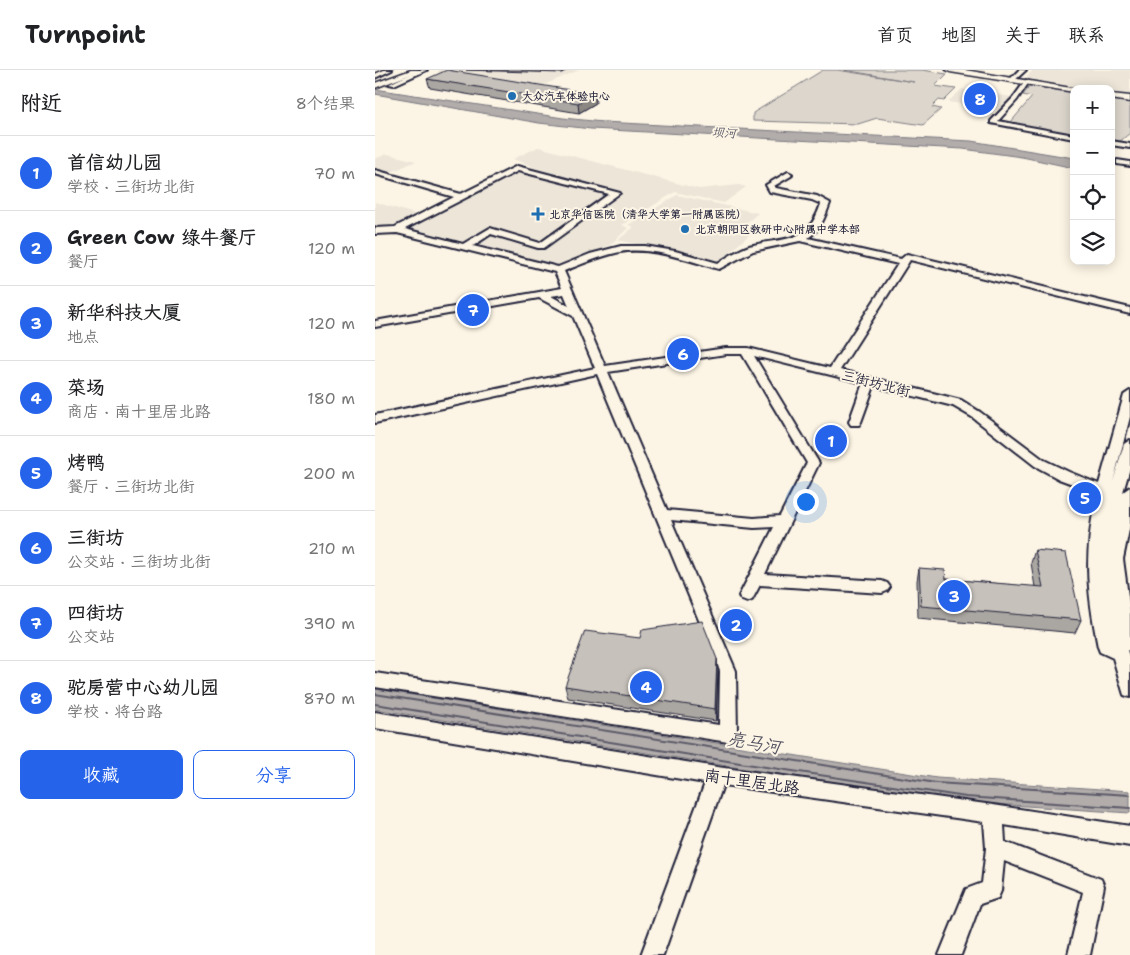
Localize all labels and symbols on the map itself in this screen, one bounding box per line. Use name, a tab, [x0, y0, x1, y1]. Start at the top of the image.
pin: 8	[964, 80, 996, 118]
place label: 大众汽车体验中心	[522, 89, 610, 104]
marker: 大众汽车体验中心	[506, 90, 518, 102]
water label: 坝河	[712, 124, 738, 142]
marker: 北京华信医院（清华大学第一附属医院）	[531, 207, 545, 221]
place label: 北京华信医院（清华大学第一附属医院）	[549, 207, 747, 222]
place label: 北京朝阳区教研中心附属中学本部	[695, 222, 860, 237]
marker: 北京朝阳区教研中心附属中学本部	[679, 223, 691, 235]
pin: 7	[457, 291, 489, 329]
pin: 6	[667, 335, 699, 373]
street label: 三街坊北街	[840, 366, 912, 400]
pin: 1	[815, 422, 847, 460]
pin: 5	[1069, 479, 1101, 517]
your location	[793, 489, 819, 515]
pin: 3	[938, 577, 970, 615]
pin: 2	[720, 606, 752, 644]
pin: 4	[630, 668, 662, 706]
water label: 亮马河	[725, 726, 786, 760]
street label: 南十里居北路	[703, 764, 801, 799]

